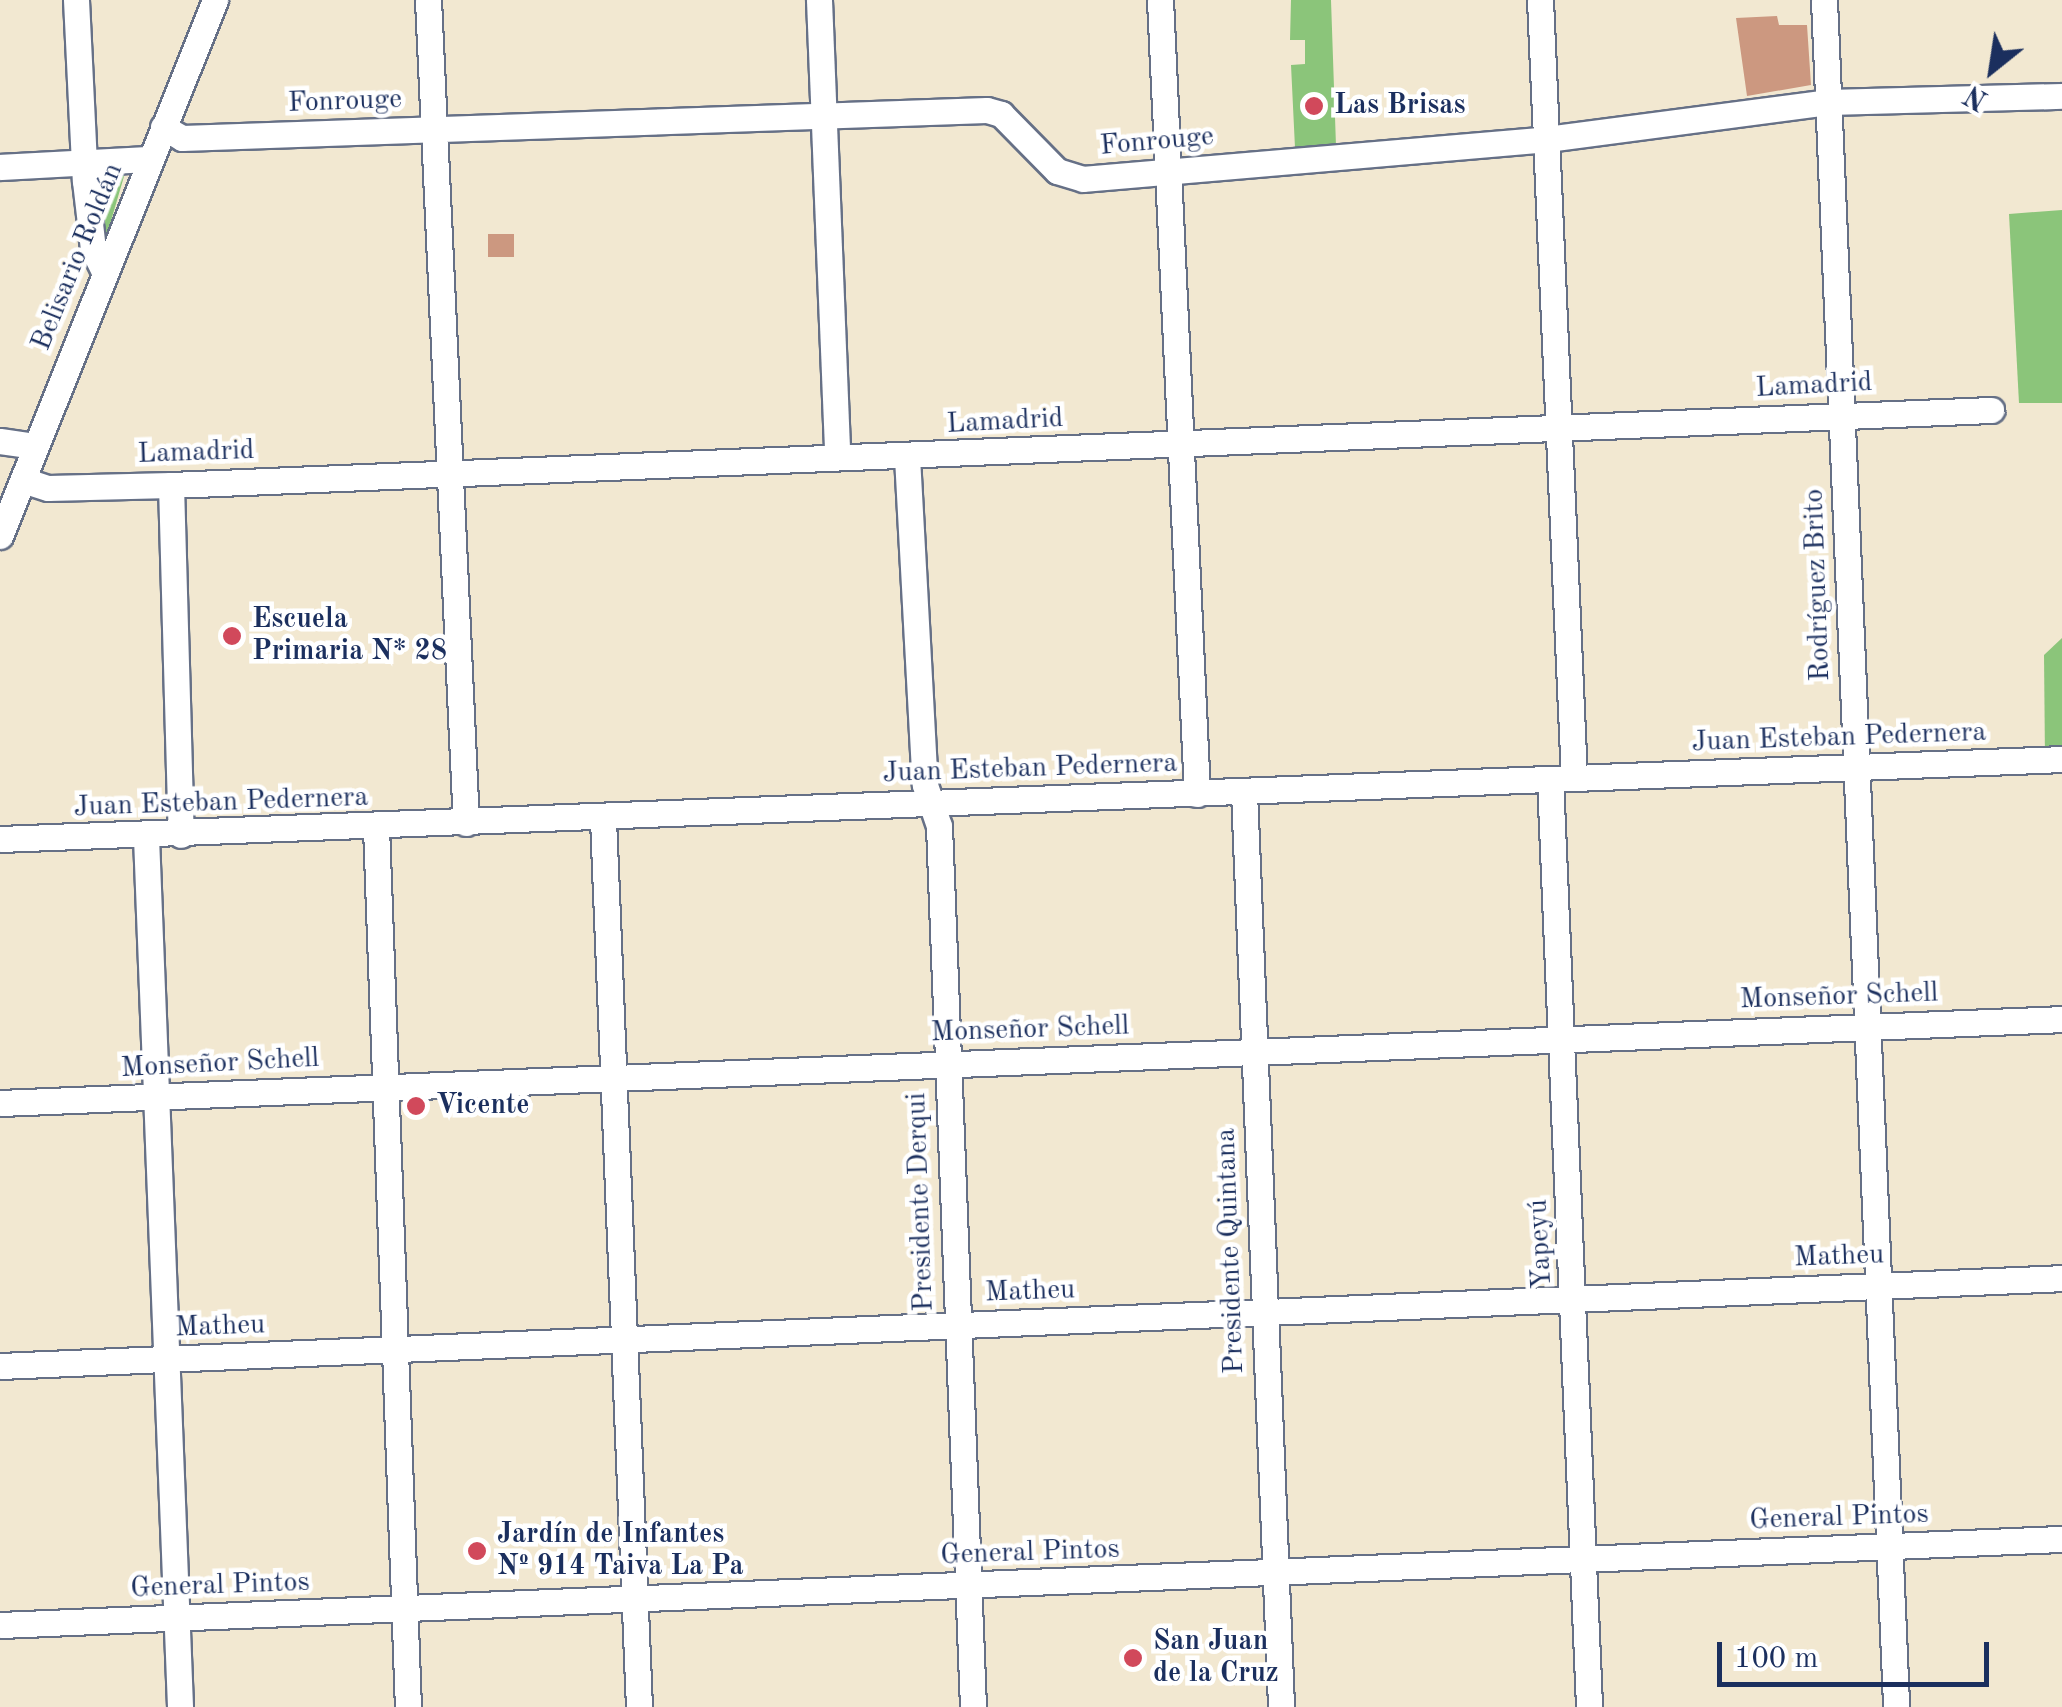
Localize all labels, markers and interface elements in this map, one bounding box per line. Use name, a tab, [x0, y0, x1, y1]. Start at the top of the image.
north arrow	[1942, 20, 2042, 120]
text: N	[1961, 79, 1993, 113]
street label: Fonrouge	[287, 83, 403, 121]
place label: Las Brisas	[1334, 89, 1465, 123]
marker: Las Brisas	[1303, 95, 1325, 117]
street label: Fonrouge	[1099, 120, 1215, 164]
street label: Belisario Roldán	[25, 158, 131, 356]
street label: Lamadrid	[1755, 366, 1873, 406]
street label: Lamadrid	[946, 402, 1064, 442]
street label: Lamadrid	[137, 434, 255, 472]
street label: Rodríguez Brito	[1798, 488, 1838, 682]
place label: Escuela Primaria N* 28	[252, 603, 447, 669]
marker: Escuela Primaria N* 28	[221, 625, 243, 647]
street label: Juan Esteban Pedernera	[1691, 716, 1987, 760]
street label: Juan Esteban Pedernera	[882, 747, 1178, 791]
street label: Juan Esteban Pedernera	[73, 781, 369, 825]
street label: Monseñor Schell	[1739, 977, 1939, 1017]
street label: Monseñor Schell	[930, 1010, 1130, 1050]
street label: Monseñor Schell	[120, 1042, 320, 1086]
place label: Vicente	[436, 1089, 529, 1123]
street label: Presidente Derqui	[900, 1092, 942, 1312]
marker: Vicente	[405, 1095, 427, 1117]
street label: Presidente Quintana	[1210, 1127, 1252, 1375]
street label: Yapeyú	[1522, 1198, 1560, 1290]
street label: Matheu	[1793, 1239, 1885, 1275]
street label: Matheu	[984, 1274, 1076, 1310]
street label: Matheu	[174, 1309, 266, 1345]
street label: General Pintos	[1749, 1498, 1929, 1538]
place label: Jardín de Infantes Nº 914 Taiva La Pa	[497, 1518, 744, 1584]
street label: General Pintos	[940, 1533, 1120, 1573]
marker: Jardín de Infantes Nº 914 Taiva La Pa	[466, 1540, 488, 1562]
street label: General Pintos	[130, 1566, 310, 1606]
scale bar	[1722, 1622, 1994, 1684]
place label: San Juan de la Cruz	[1153, 1625, 1279, 1691]
text: 100 m	[1734, 1644, 1818, 1674]
marker: San Juan de la Cruz	[1122, 1647, 1144, 1669]

